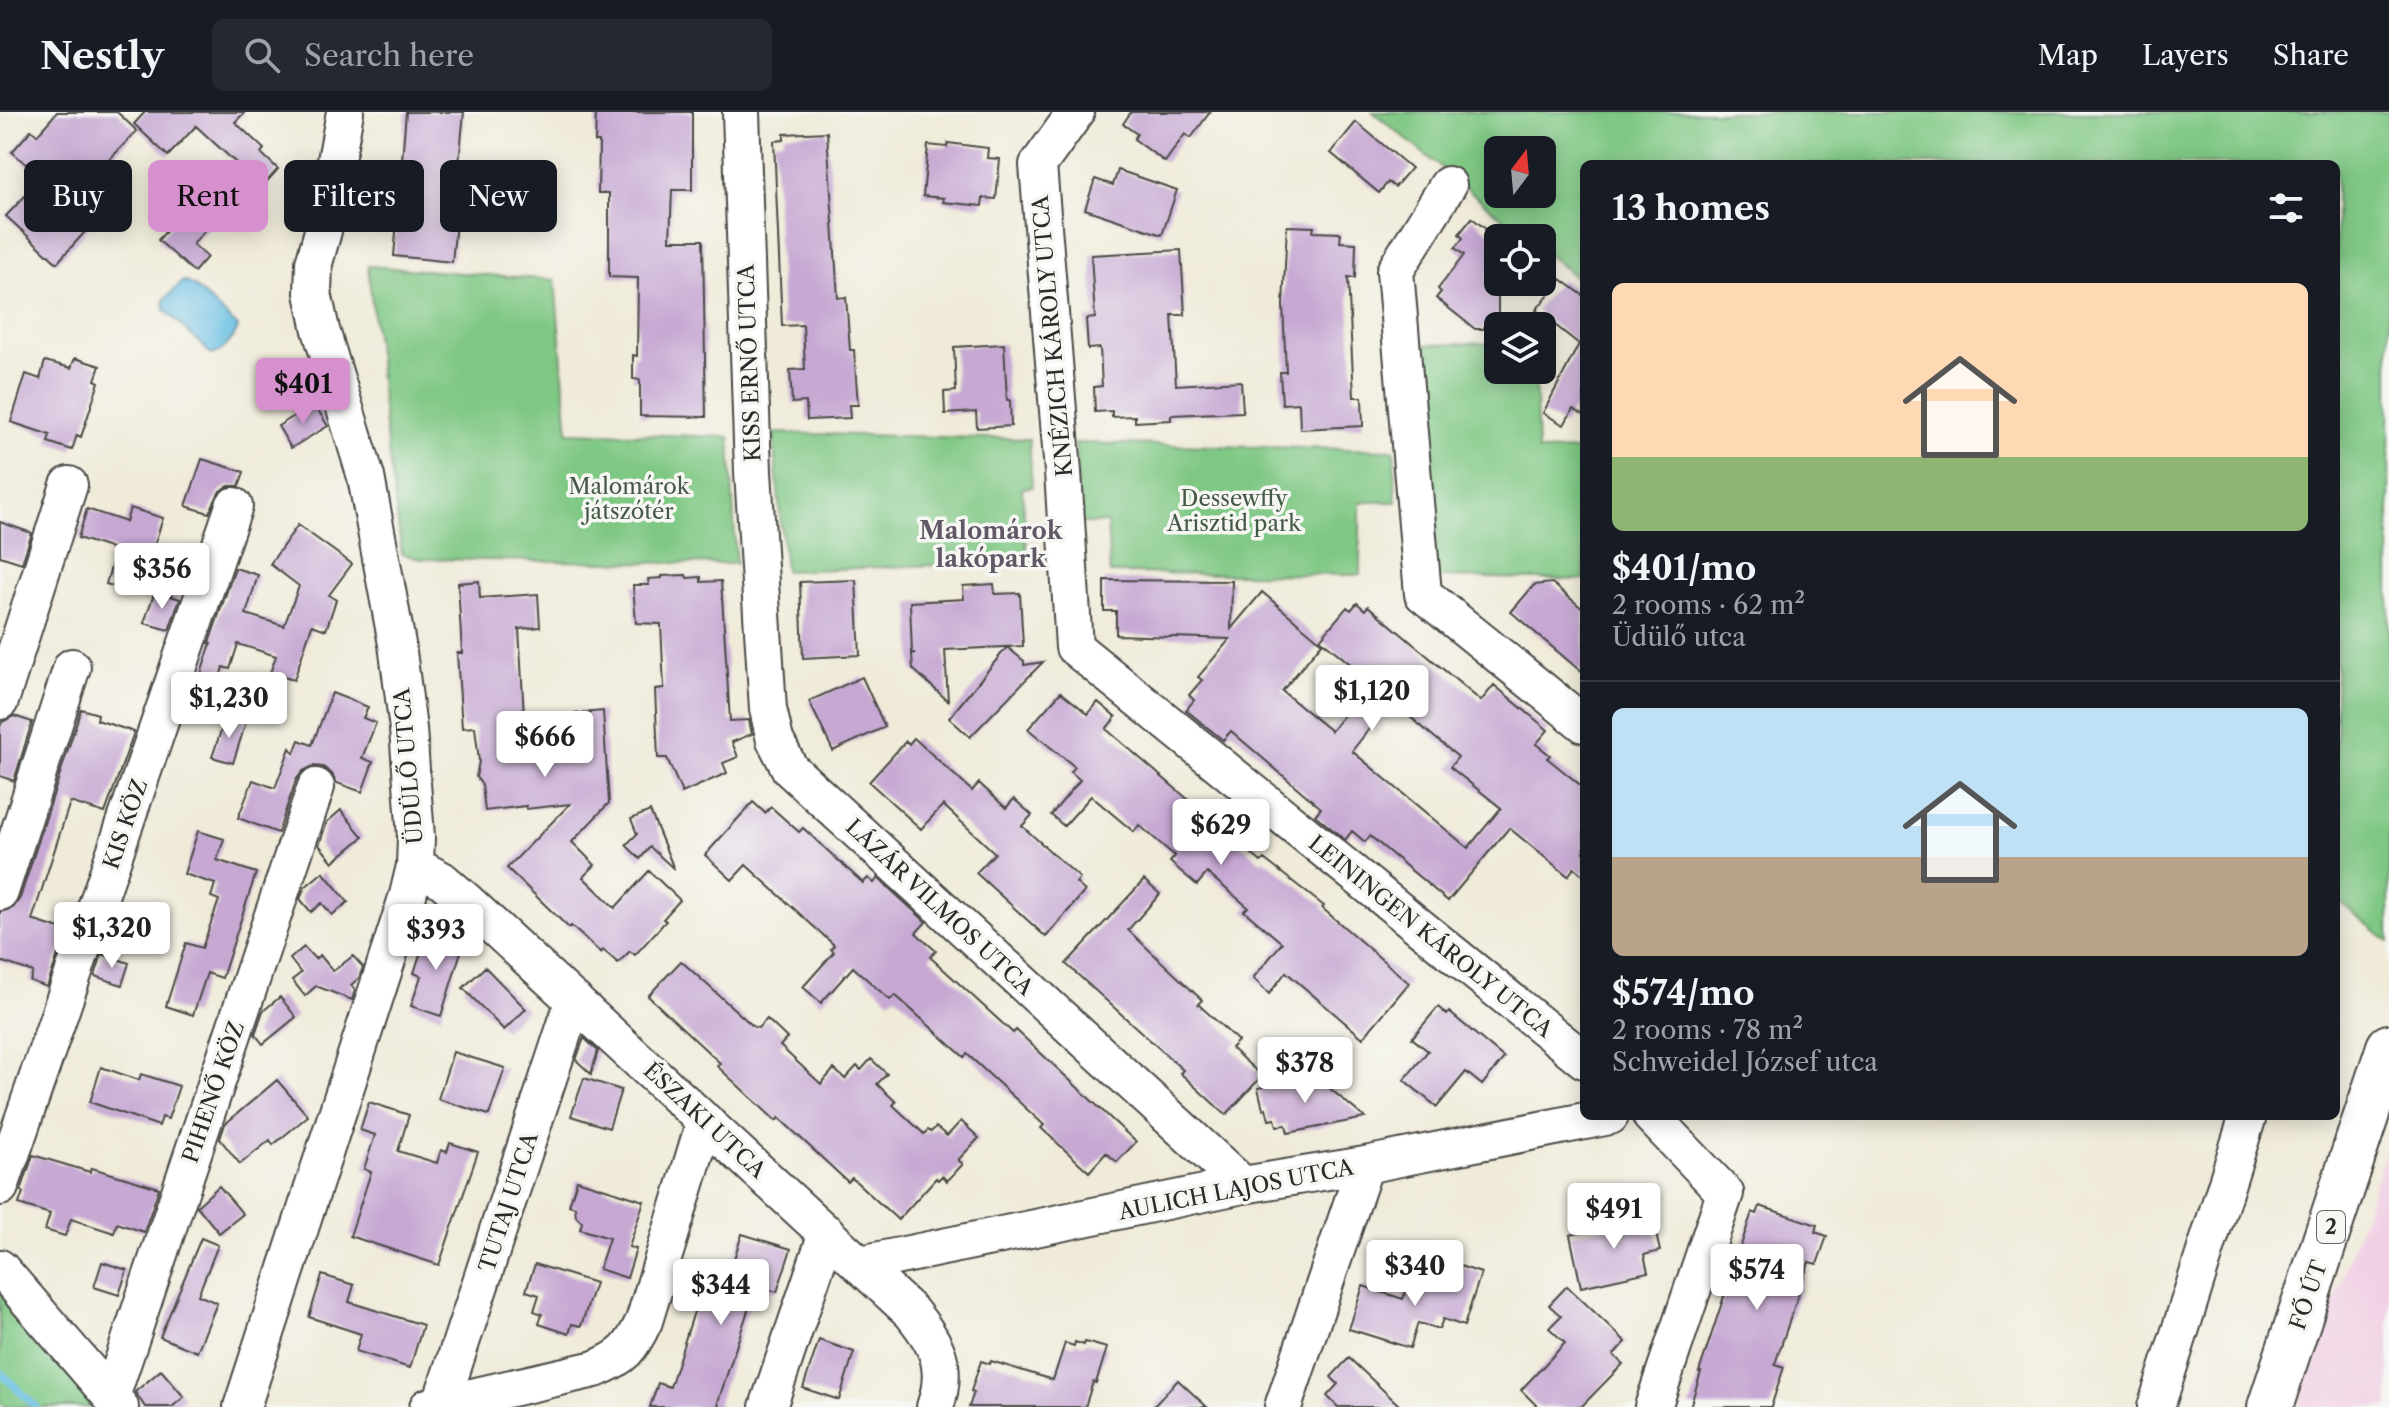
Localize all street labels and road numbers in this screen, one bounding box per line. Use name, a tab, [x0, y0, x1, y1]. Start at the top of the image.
street label: KNÉZICH KÁROLY UTCA	[1026, 193, 1078, 478]
street label: KISS ERNŐ UTCA	[732, 263, 766, 462]
street label: ÜDÜLŐ UTCA	[387, 686, 429, 845]
street label: KIS KÖZ	[97, 776, 153, 873]
street label: LÁZÁR VILMOS UTCA	[840, 813, 1040, 1002]
street label: LEININGEN KÁROLY UTCA	[1303, 829, 1559, 1044]
street label: PIHENŐ KÖZ	[176, 1018, 250, 1166]
street label: ÉSZAKI UTCA	[638, 1056, 773, 1184]
street label: TUTAJ UTCA	[473, 1128, 544, 1275]
street label: AULICH LAJOS UTCA	[1115, 1153, 1357, 1226]
road number: 2	[2317, 1211, 2345, 1243]
street label: FŐ ÚT	[2283, 1256, 2333, 1334]

